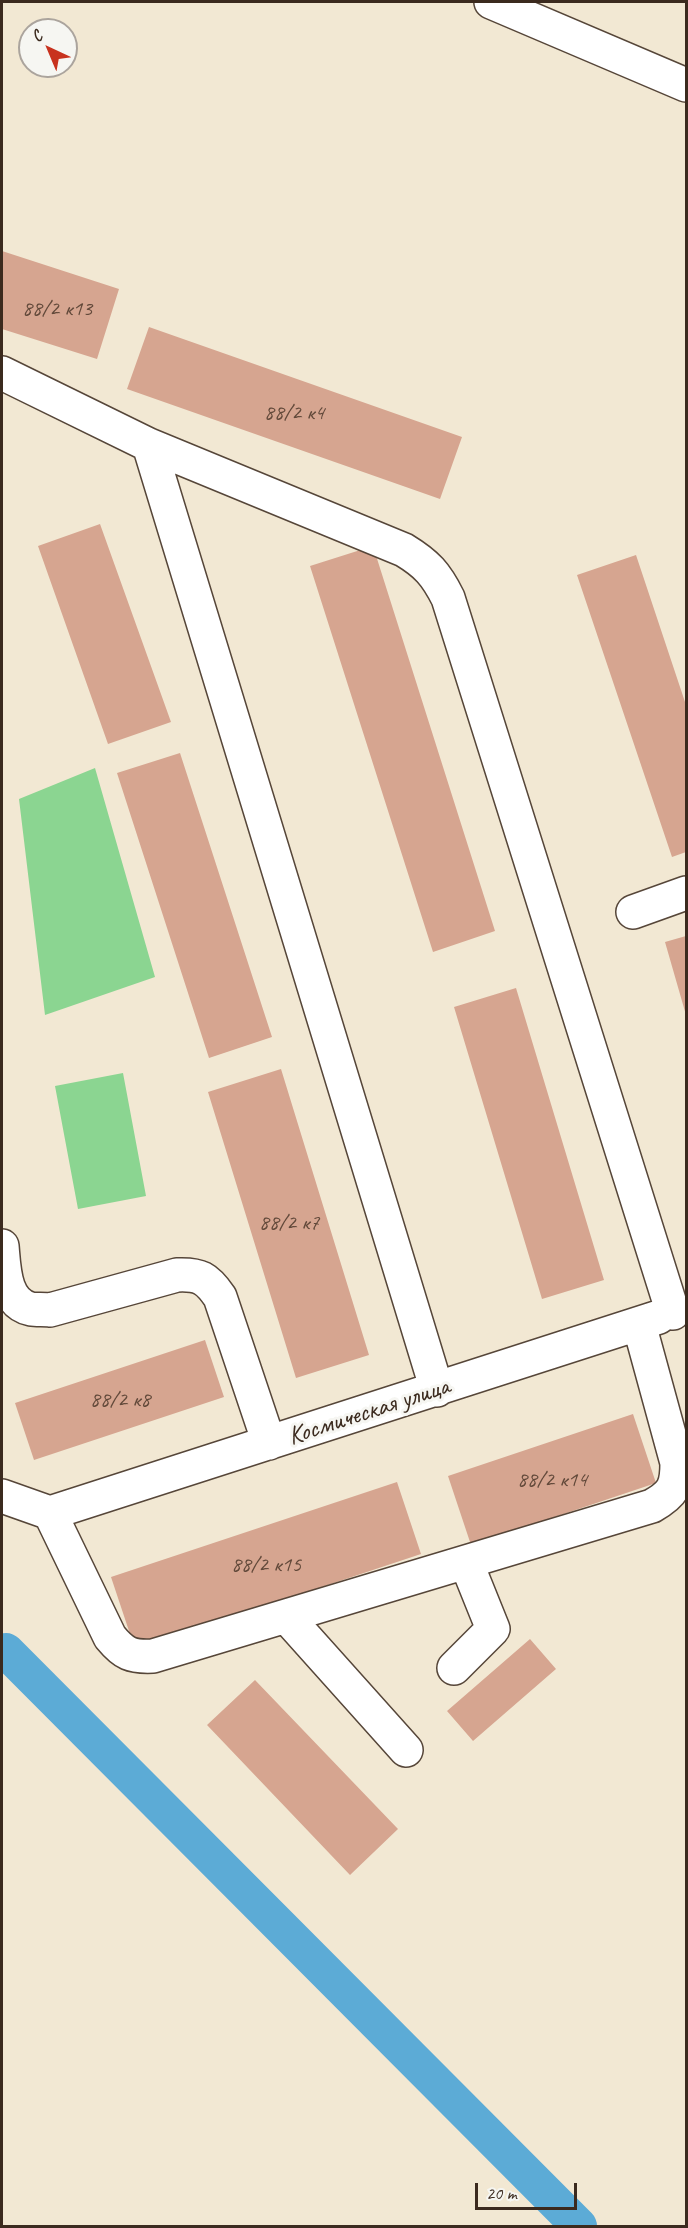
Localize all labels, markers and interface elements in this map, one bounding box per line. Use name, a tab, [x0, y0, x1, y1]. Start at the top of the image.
north arrow	[18, 18, 78, 78]
text: С	[27, 27, 47, 46]
house number: 88/2 к13	[22, 296, 92, 322]
house number: 88/2 к4	[264, 400, 324, 426]
house number: 88/2 к7	[259, 1210, 319, 1236]
street label: Космическая улица	[284, 1371, 454, 1453]
house number: 88/2 к8	[90, 1387, 150, 1413]
house number: 88/2 к14	[517, 1467, 587, 1493]
house number: 88/2 к15	[231, 1552, 301, 1578]
scale bar	[478, 2171, 580, 2209]
text: 20 m	[486, 2182, 517, 2204]

